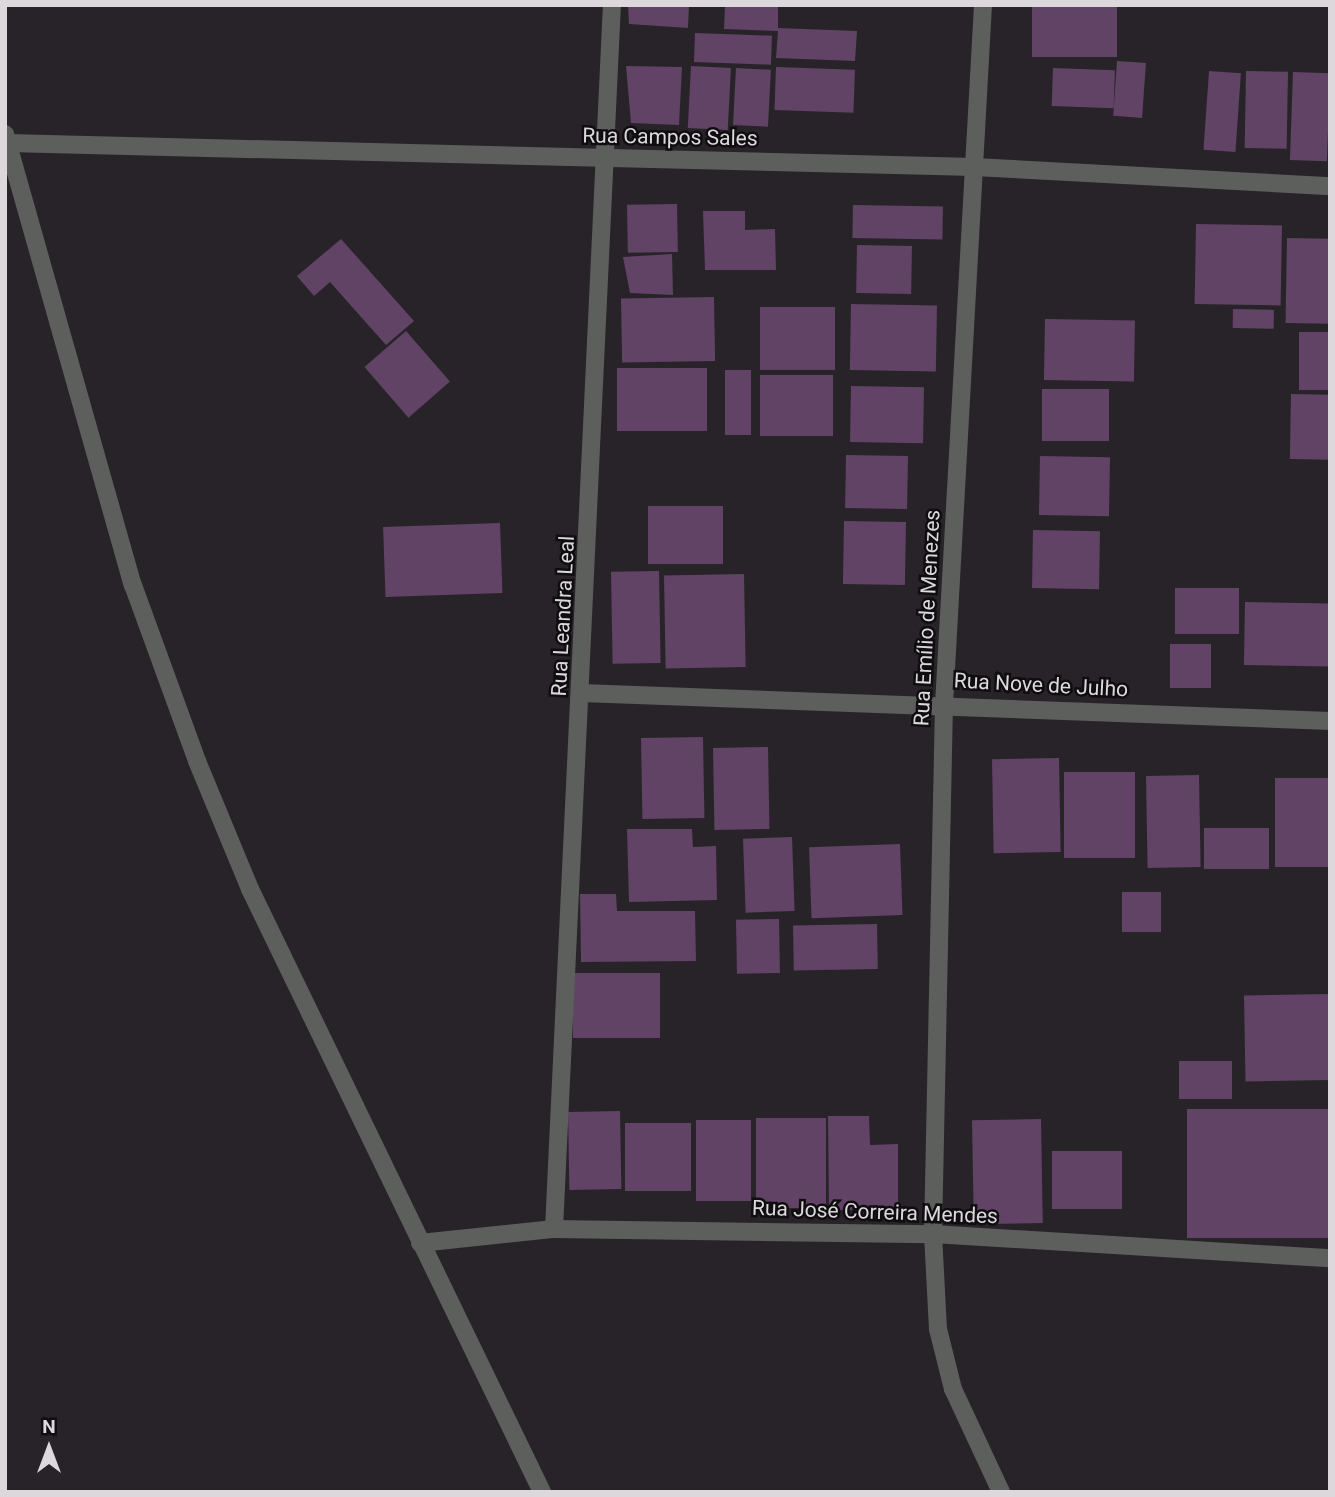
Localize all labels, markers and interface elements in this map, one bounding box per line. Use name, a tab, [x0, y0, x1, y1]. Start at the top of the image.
street label: Rua Campos Sales	[582, 123, 758, 151]
street label: Rua Emílio de Menezes	[909, 509, 945, 727]
street label: Rua Leandra Leal	[546, 535, 580, 697]
street label: Rua Nove de Julho	[953, 668, 1129, 702]
street label: Rua José Correira Mendes	[752, 1195, 998, 1229]
north arrow	[14, 1413, 84, 1483]
text: N	[42, 1415, 56, 1438]

